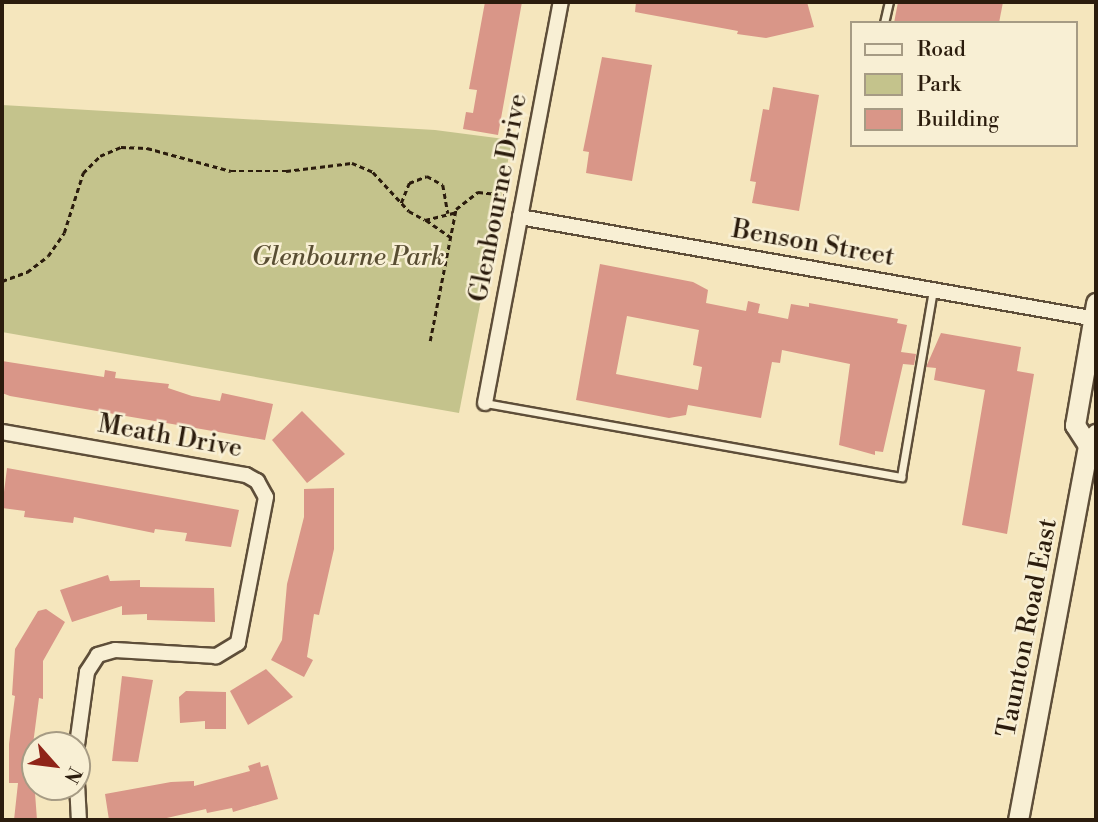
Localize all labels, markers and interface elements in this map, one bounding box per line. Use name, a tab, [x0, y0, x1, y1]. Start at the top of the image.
legend	[850, 21, 1077, 147]
text: Road	[917, 37, 966, 63]
text: Park	[917, 72, 961, 98]
street label: Glenbourne Drive	[464, 91, 534, 305]
text: Building	[917, 107, 999, 133]
street label: Benson Street	[729, 214, 897, 274]
park label: Glenbourne Park	[251, 242, 445, 274]
street label: Meath Drive	[95, 409, 245, 465]
street label: Taunton Road East	[991, 516, 1065, 740]
north arrow	[21, 731, 91, 801]
text: N	[59, 763, 87, 787]

